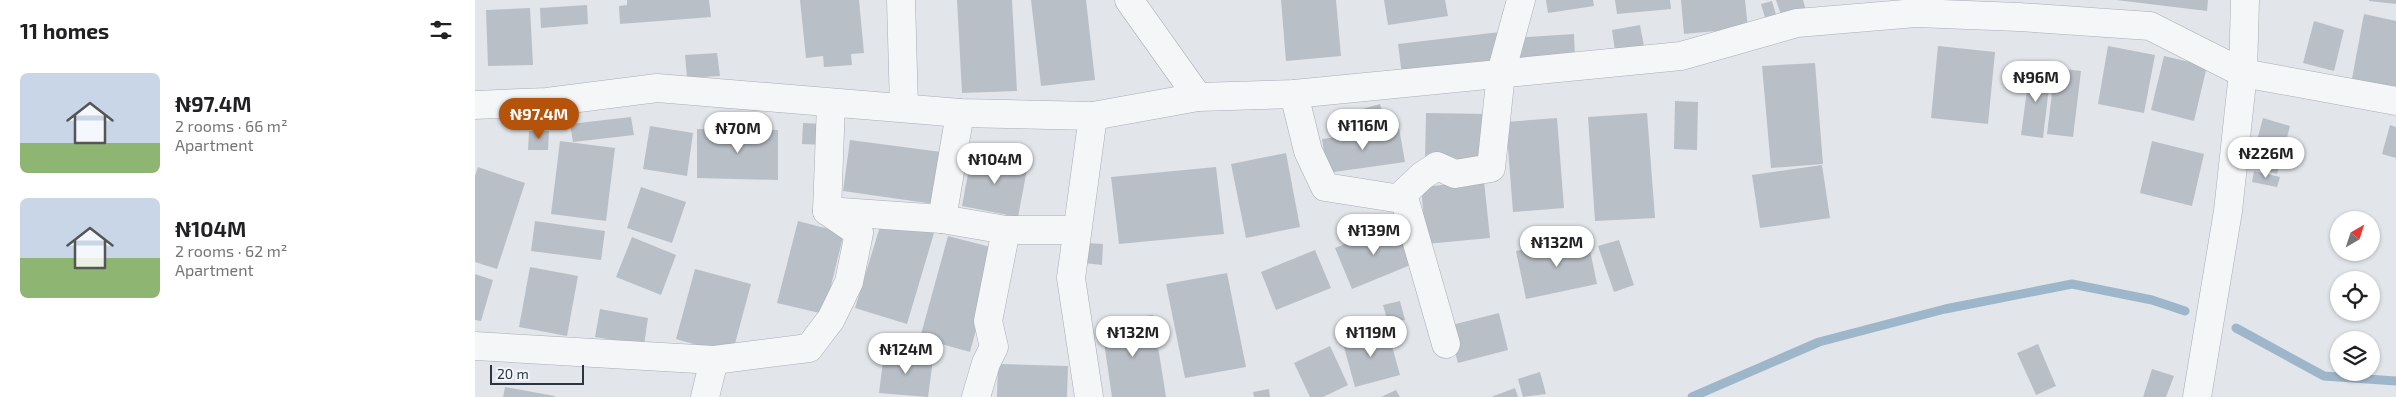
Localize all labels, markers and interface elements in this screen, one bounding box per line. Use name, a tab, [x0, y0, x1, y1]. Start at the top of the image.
icon: filters	[427, 16, 455, 44]
text: 11 homes	[20, 18, 109, 43]
pin: ₦96M	[2006, 61, 2066, 103]
text: ₦96M	[2013, 67, 2059, 86]
text: ₦97.4M	[175, 91, 251, 116]
icon: home	[60, 93, 120, 153]
pin: ₦97.4M	[498, 98, 580, 140]
text: ₦97.4M	[510, 104, 568, 123]
pin: ₦116M	[1328, 108, 1398, 151]
pin: ₦70M	[708, 112, 768, 154]
text: ₦116M	[1338, 115, 1388, 134]
text: 2 rooms · 66 m²	[175, 116, 288, 135]
text: ₦70M	[715, 118, 761, 137]
text: Apartment	[175, 135, 254, 154]
pin: ₦226M	[2231, 136, 2301, 179]
pin: ₦104M	[960, 142, 1030, 185]
text: ₦226M	[2238, 143, 2294, 162]
text: ₦104M	[968, 149, 1022, 168]
north arrow	[2330, 211, 2380, 261]
map controls	[2330, 211, 2380, 381]
pin: ₦139M	[1339, 214, 1409, 256]
text: ₦104M	[175, 216, 246, 241]
icon: home	[60, 218, 120, 278]
text: ₦139M	[1348, 220, 1400, 239]
pin: ₦132M	[1522, 226, 1592, 268]
text: ₦132M	[1531, 232, 1583, 251]
text: 2 rooms · 62 m²	[175, 241, 287, 260]
text: Apartment	[175, 260, 254, 279]
button: locate	[2330, 271, 2380, 321]
pin: ₦132M	[1098, 316, 1168, 358]
pin: ₦119M	[1336, 316, 1406, 358]
text: ₦132M	[1107, 322, 1159, 341]
text: ₦119M	[1346, 322, 1396, 341]
button: layers	[2330, 331, 2380, 381]
pin: ₦124M	[871, 332, 941, 375]
text: ₦124M	[879, 339, 933, 358]
scale bar	[490, 362, 584, 385]
text: 20 m	[497, 365, 529, 382]

